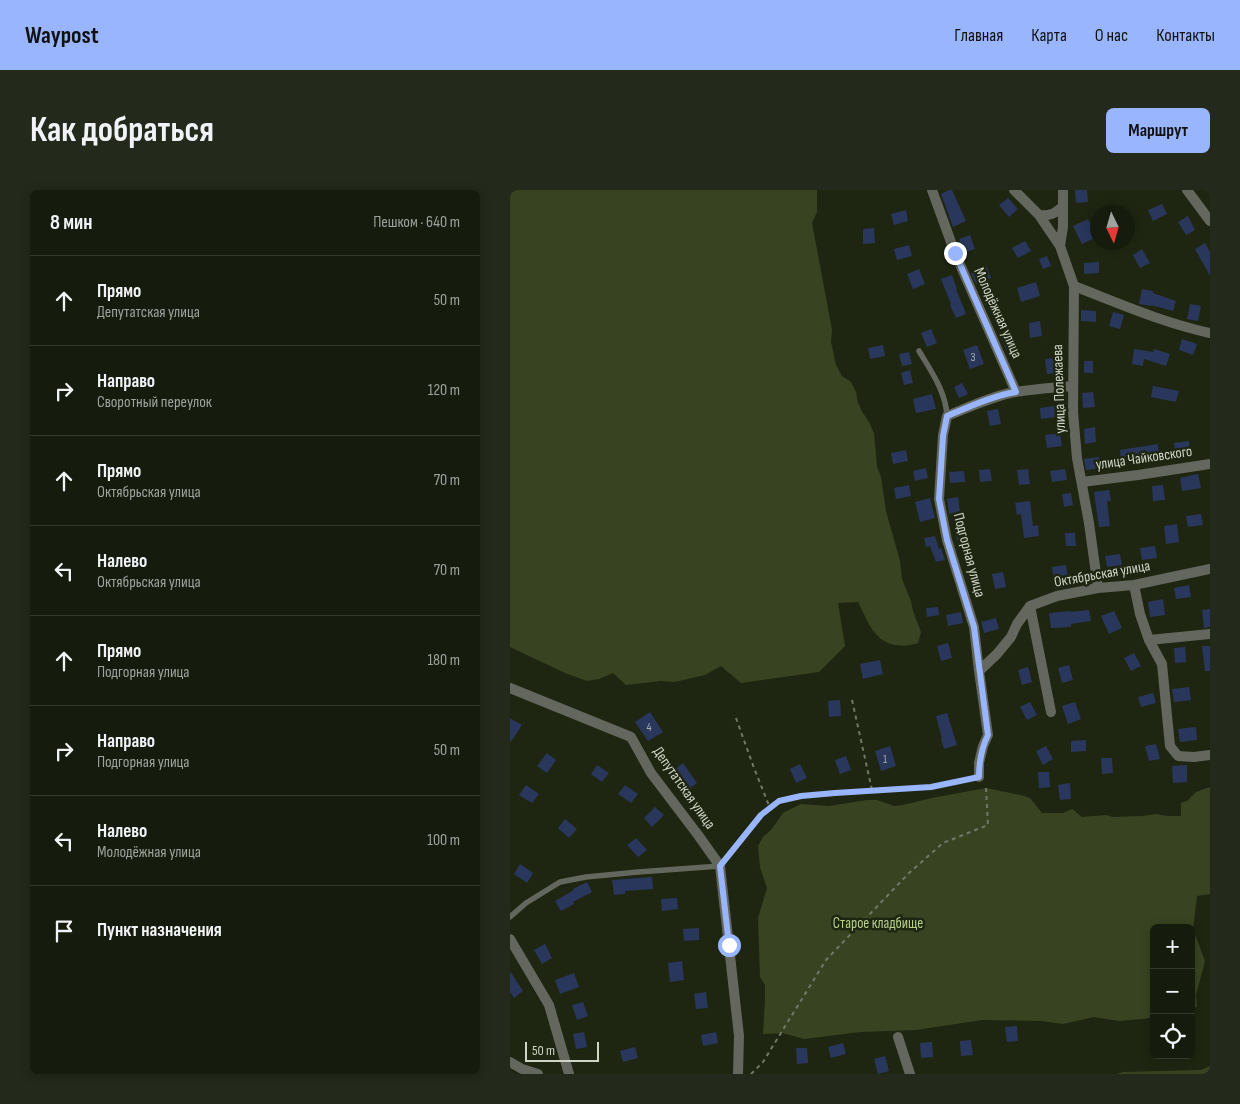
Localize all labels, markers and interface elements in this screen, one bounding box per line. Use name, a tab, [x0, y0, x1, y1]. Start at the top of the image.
text: Waypost	[25, 21, 99, 50]
text: Главная	[954, 25, 1003, 46]
text: Карта	[1031, 25, 1067, 46]
text: О нас	[1095, 25, 1128, 46]
text: Контакты	[1156, 25, 1215, 46]
button: Маршрут	[1106, 108, 1210, 153]
text: Как добраться	[30, 109, 214, 152]
north arrow	[1090, 205, 1135, 250]
text: 8 мин	[50, 210, 92, 235]
text: Пешком · 640 m	[373, 213, 460, 232]
route end	[944, 242, 967, 265]
street label: Молодёжная улица	[970, 265, 1027, 362]
text: Прямо	[97, 280, 141, 303]
icon: ahead	[50, 287, 78, 315]
text: 50 m	[434, 291, 460, 310]
text: Депутатская улица	[97, 303, 200, 322]
street label: улица Полежаева	[1048, 344, 1070, 434]
house number: 3	[970, 350, 976, 365]
text: Направо	[97, 370, 155, 393]
icon: right	[50, 377, 78, 405]
text: 120 m	[428, 381, 460, 400]
text: Своротный переулок	[97, 393, 212, 412]
street label: улица Чайковского	[1095, 442, 1193, 474]
text: Прямо	[97, 460, 141, 483]
icon: ahead	[50, 467, 78, 495]
text: 70 m	[434, 471, 460, 490]
text: Октябрьская улица	[97, 483, 201, 502]
street label: Подгорная улица	[949, 511, 989, 600]
text: Налево	[97, 550, 147, 573]
street label: Октябрьская улица	[1053, 556, 1152, 592]
icon: left	[50, 557, 78, 585]
text: 70 m	[434, 561, 460, 580]
text: Октябрьская улица	[97, 573, 201, 592]
text: Прямо	[97, 640, 141, 663]
icon: ahead	[50, 647, 78, 675]
text: 180 m	[427, 651, 460, 670]
text: Подгорная улица	[97, 663, 189, 682]
house number: 4	[646, 720, 652, 735]
text: Направо	[97, 730, 155, 753]
icon: right	[50, 737, 78, 765]
text: 50 m	[434, 741, 460, 760]
street label: Депутатская улица	[649, 743, 720, 833]
house number: 1	[883, 752, 888, 767]
text: Подгорная улица	[97, 753, 189, 772]
text: Налево	[97, 820, 147, 843]
icon: left	[50, 827, 78, 855]
text: 100 m	[427, 831, 460, 850]
text: Молодёжная улица	[97, 843, 201, 862]
park label: Старое кладбище	[833, 914, 923, 933]
icon: arrive	[50, 917, 78, 945]
text: Пункт назначения	[97, 919, 222, 942]
map controls	[1150, 924, 1195, 1059]
button: +	[1150, 924, 1195, 969]
route start	[718, 934, 741, 957]
button: −	[1150, 969, 1195, 1014]
button: locate	[1150, 1014, 1195, 1059]
scale bar	[525, 1039, 599, 1062]
text: 50 m	[532, 1042, 555, 1059]

